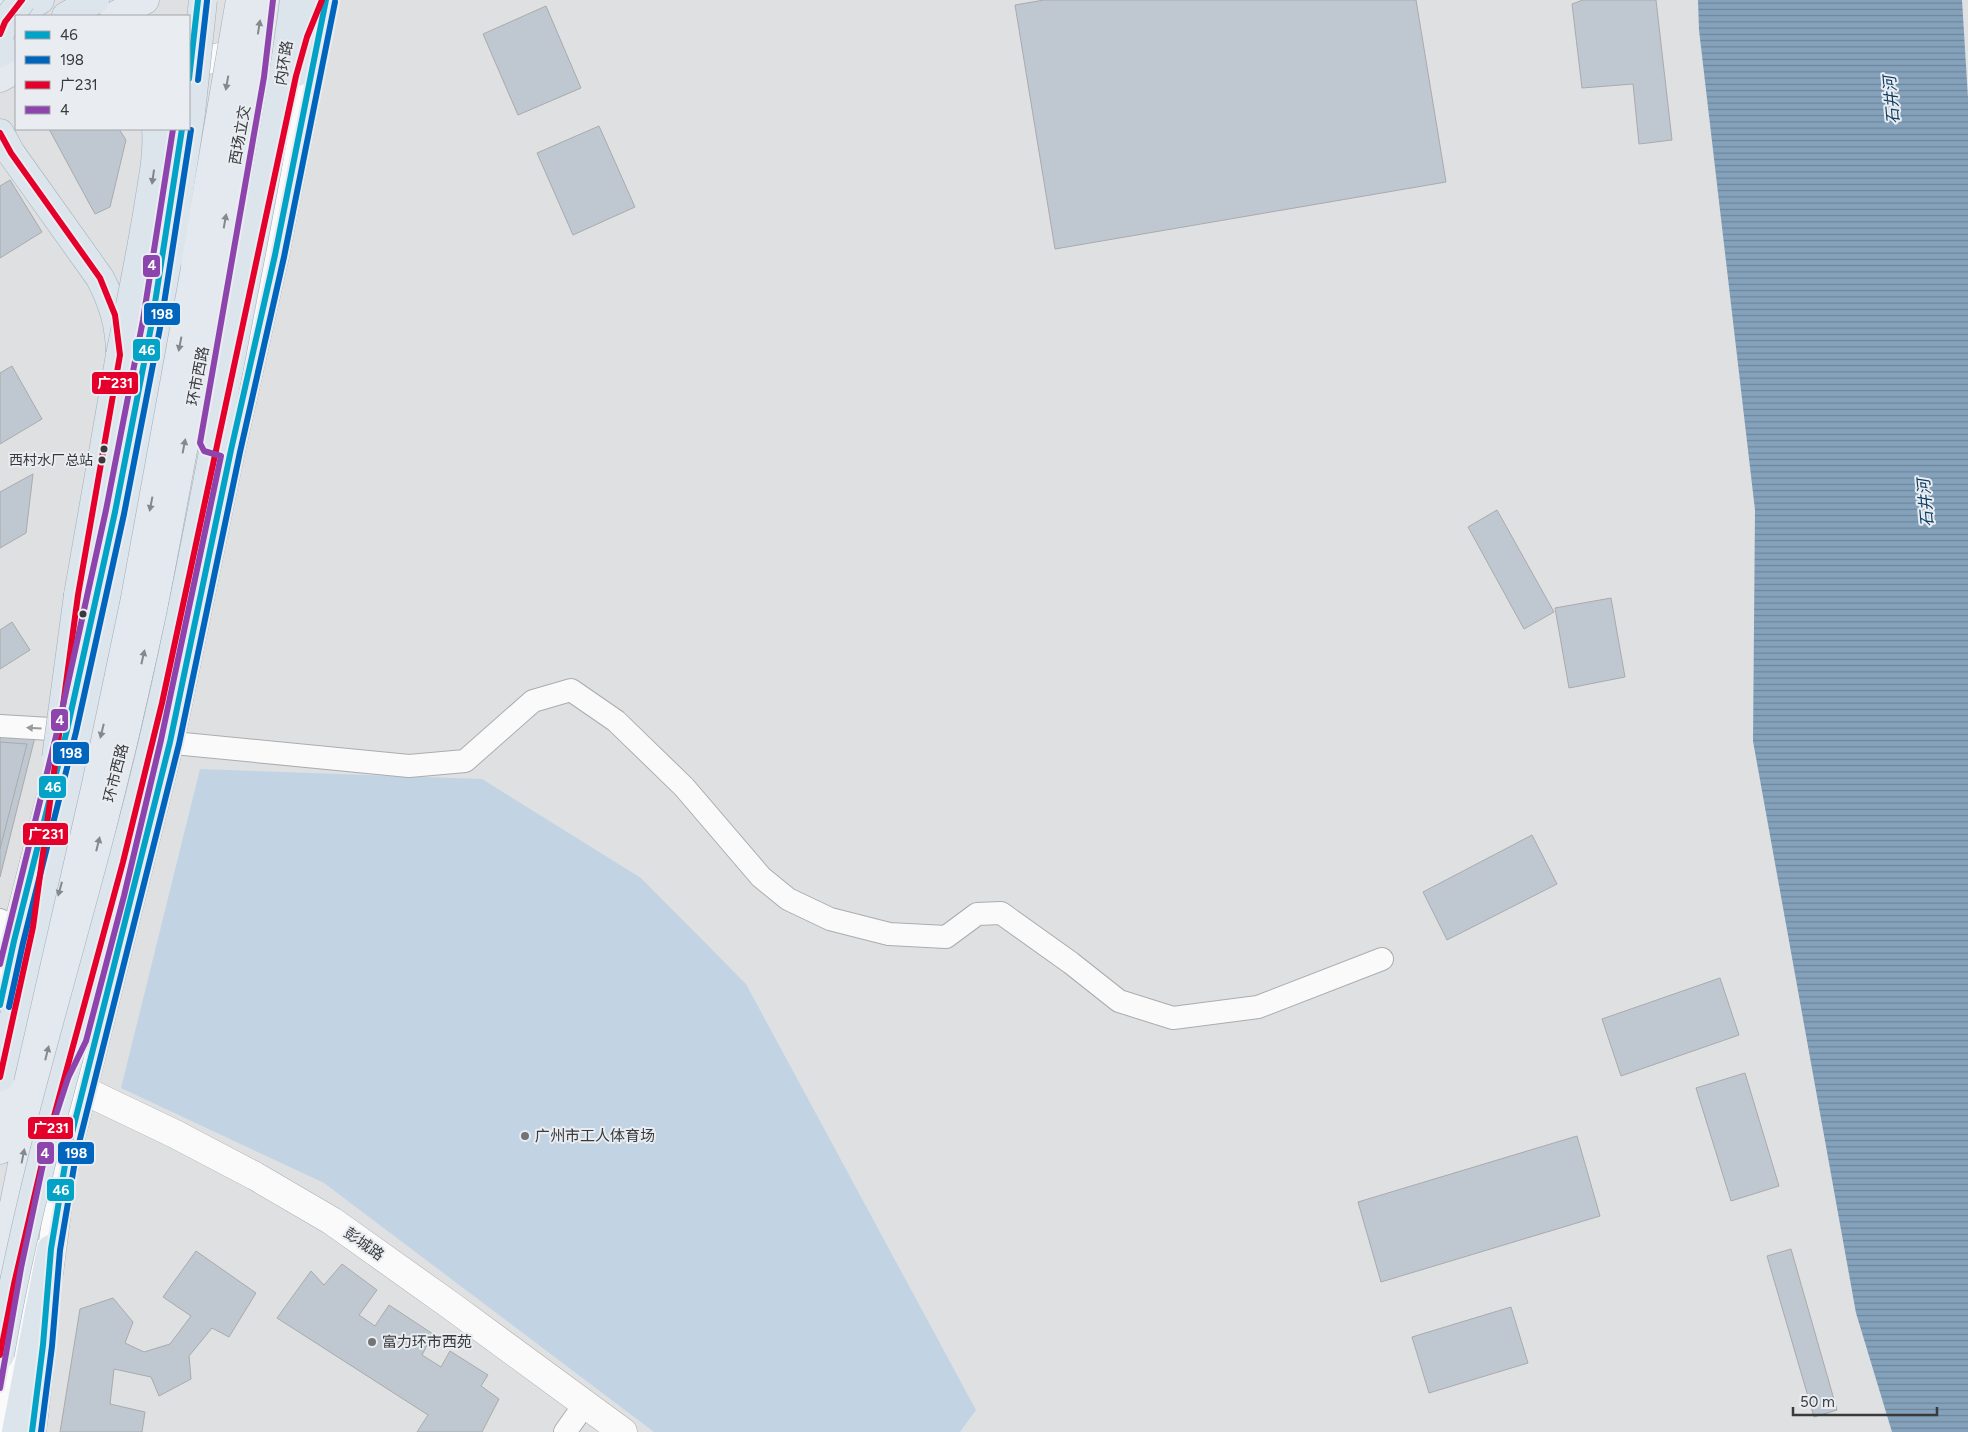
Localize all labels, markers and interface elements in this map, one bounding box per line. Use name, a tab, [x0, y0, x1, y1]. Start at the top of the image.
legend	[15, 15, 190, 130]
one-way arrow	[256, 18, 264, 34]
text: 46	[60, 26, 78, 44]
street label: 内环路	[272, 39, 296, 87]
text: 198	[60, 51, 84, 69]
water label: 石井河	[1880, 72, 1903, 125]
one-way arrow	[222, 75, 230, 91]
text: 广231	[60, 76, 98, 94]
text: 4	[60, 101, 69, 119]
street label: 西场立交	[226, 104, 254, 166]
one-way arrow	[148, 170, 156, 186]
one-way arrow	[222, 213, 230, 229]
line badge: 4	[142, 254, 161, 278]
text: 4	[148, 257, 157, 274]
line badge: 198	[143, 302, 181, 326]
text: 198	[151, 306, 173, 323]
one-way arrow	[175, 337, 183, 353]
line badge: 46	[132, 338, 161, 362]
text: 46	[139, 342, 155, 359]
street label: 环市西路	[183, 345, 213, 407]
line badge: 广231	[91, 371, 139, 395]
text: 广231	[97, 375, 133, 392]
one-way arrow	[180, 439, 188, 454]
unlabelled marker	[99, 444, 109, 454]
place label: 西村水厂总站	[9, 452, 93, 469]
marker: 西村水厂总站	[97, 455, 107, 465]
water label: 石井河	[1914, 475, 1937, 528]
one-way arrow	[146, 497, 154, 513]
unlabelled marker	[78, 609, 88, 619]
one-way arrow	[139, 650, 147, 665]
line badge: 4	[50, 708, 69, 732]
text: 4	[56, 712, 65, 729]
one-way arrow	[25, 723, 41, 731]
one-way arrow	[98, 724, 106, 739]
line badge: 198	[52, 741, 90, 765]
street label: 环市西路	[100, 742, 132, 804]
text: 198	[60, 745, 82, 762]
line badge: 46	[38, 775, 67, 799]
text: 46	[45, 779, 61, 796]
line badge: 广231	[22, 822, 69, 846]
text: 广231	[28, 826, 64, 843]
one-way arrow	[94, 836, 102, 851]
one-way arrow	[56, 881, 64, 896]
one-way arrow	[43, 1045, 51, 1060]
line badge: 广231	[27, 1116, 74, 1140]
text: 广231	[33, 1120, 69, 1137]
place label: 广州市工人体育场	[535, 1127, 655, 1145]
marker: 广州市工人体育场	[519, 1130, 531, 1142]
line badge: 4	[36, 1141, 55, 1165]
line badge: 198	[57, 1141, 95, 1165]
text: 4	[41, 1145, 50, 1162]
text: 198	[65, 1145, 87, 1162]
one-way arrow	[20, 1148, 28, 1164]
line badge: 46	[46, 1178, 75, 1202]
text: 46	[53, 1182, 69, 1199]
street label: 彭城路	[340, 1224, 388, 1264]
place label: 富力环市西苑	[382, 1333, 472, 1351]
marker: 富力环市西苑	[366, 1336, 378, 1348]
scale bar	[1793, 1384, 1937, 1416]
text: 50 m	[1800, 1393, 1835, 1411]

